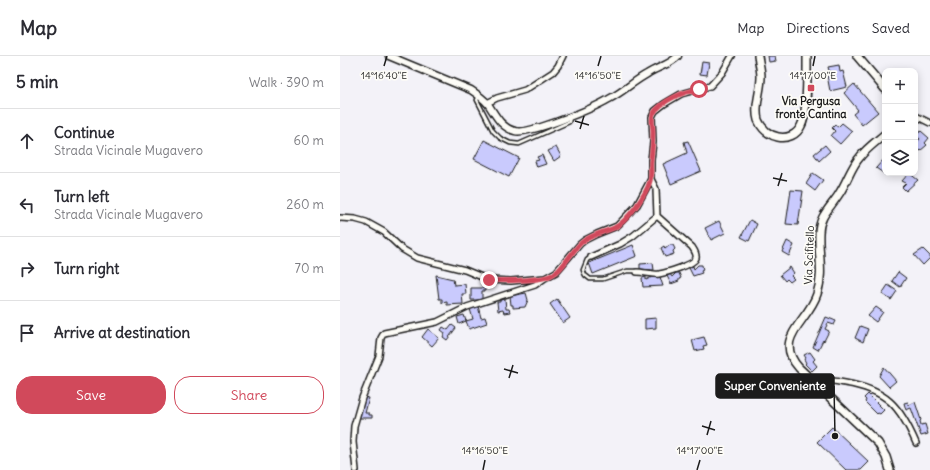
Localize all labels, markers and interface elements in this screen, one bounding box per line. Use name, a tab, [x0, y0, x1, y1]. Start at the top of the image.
text: Map	[20, 16, 57, 40]
text: Map	[737, 19, 764, 37]
text: Directions	[786, 19, 850, 37]
text: Saved	[872, 19, 910, 37]
map controls	[882, 68, 918, 176]
button: +	[882, 68, 918, 104]
text: 14°16'40"E	[361, 69, 407, 82]
text: 14°16'50"E	[575, 69, 621, 82]
text: 14°17'00"E	[790, 69, 836, 82]
text: 5 min	[16, 71, 58, 93]
text: Walk · 390 m	[249, 74, 324, 91]
route start	[690, 80, 708, 98]
marker: Via Pergusa fronte Cantina	[806, 83, 816, 93]
place label: Via Pergusa fronte Cantina	[774, 94, 847, 121]
button: −	[882, 104, 918, 140]
text: Continue	[54, 123, 115, 142]
icon: ahead	[16, 130, 38, 152]
text: 60 m	[293, 132, 324, 149]
button: layers	[882, 140, 918, 176]
text: Strada Vicinale Mugavero	[54, 142, 203, 159]
text: Turn left	[54, 187, 109, 206]
icon: left	[16, 194, 38, 216]
text: 260 m	[286, 196, 324, 213]
text: Strada Vicinale Mugavero	[54, 206, 203, 223]
street label: Via Scifitello	[801, 225, 817, 285]
icon: right	[16, 258, 38, 280]
text: Turn right	[54, 259, 119, 278]
text: 70 m	[295, 260, 324, 277]
route end	[480, 271, 498, 289]
icon: arrive	[16, 322, 38, 344]
text: Arrive at destination	[54, 323, 190, 342]
callout: Super Conveniente	[716, 374, 834, 398]
button: Save	[16, 376, 166, 414]
button: Share	[174, 376, 324, 414]
text: Super Conveniente	[724, 378, 826, 394]
text: 14°16'50"E	[462, 444, 508, 457]
text: 14°17'00"E	[677, 444, 723, 457]

